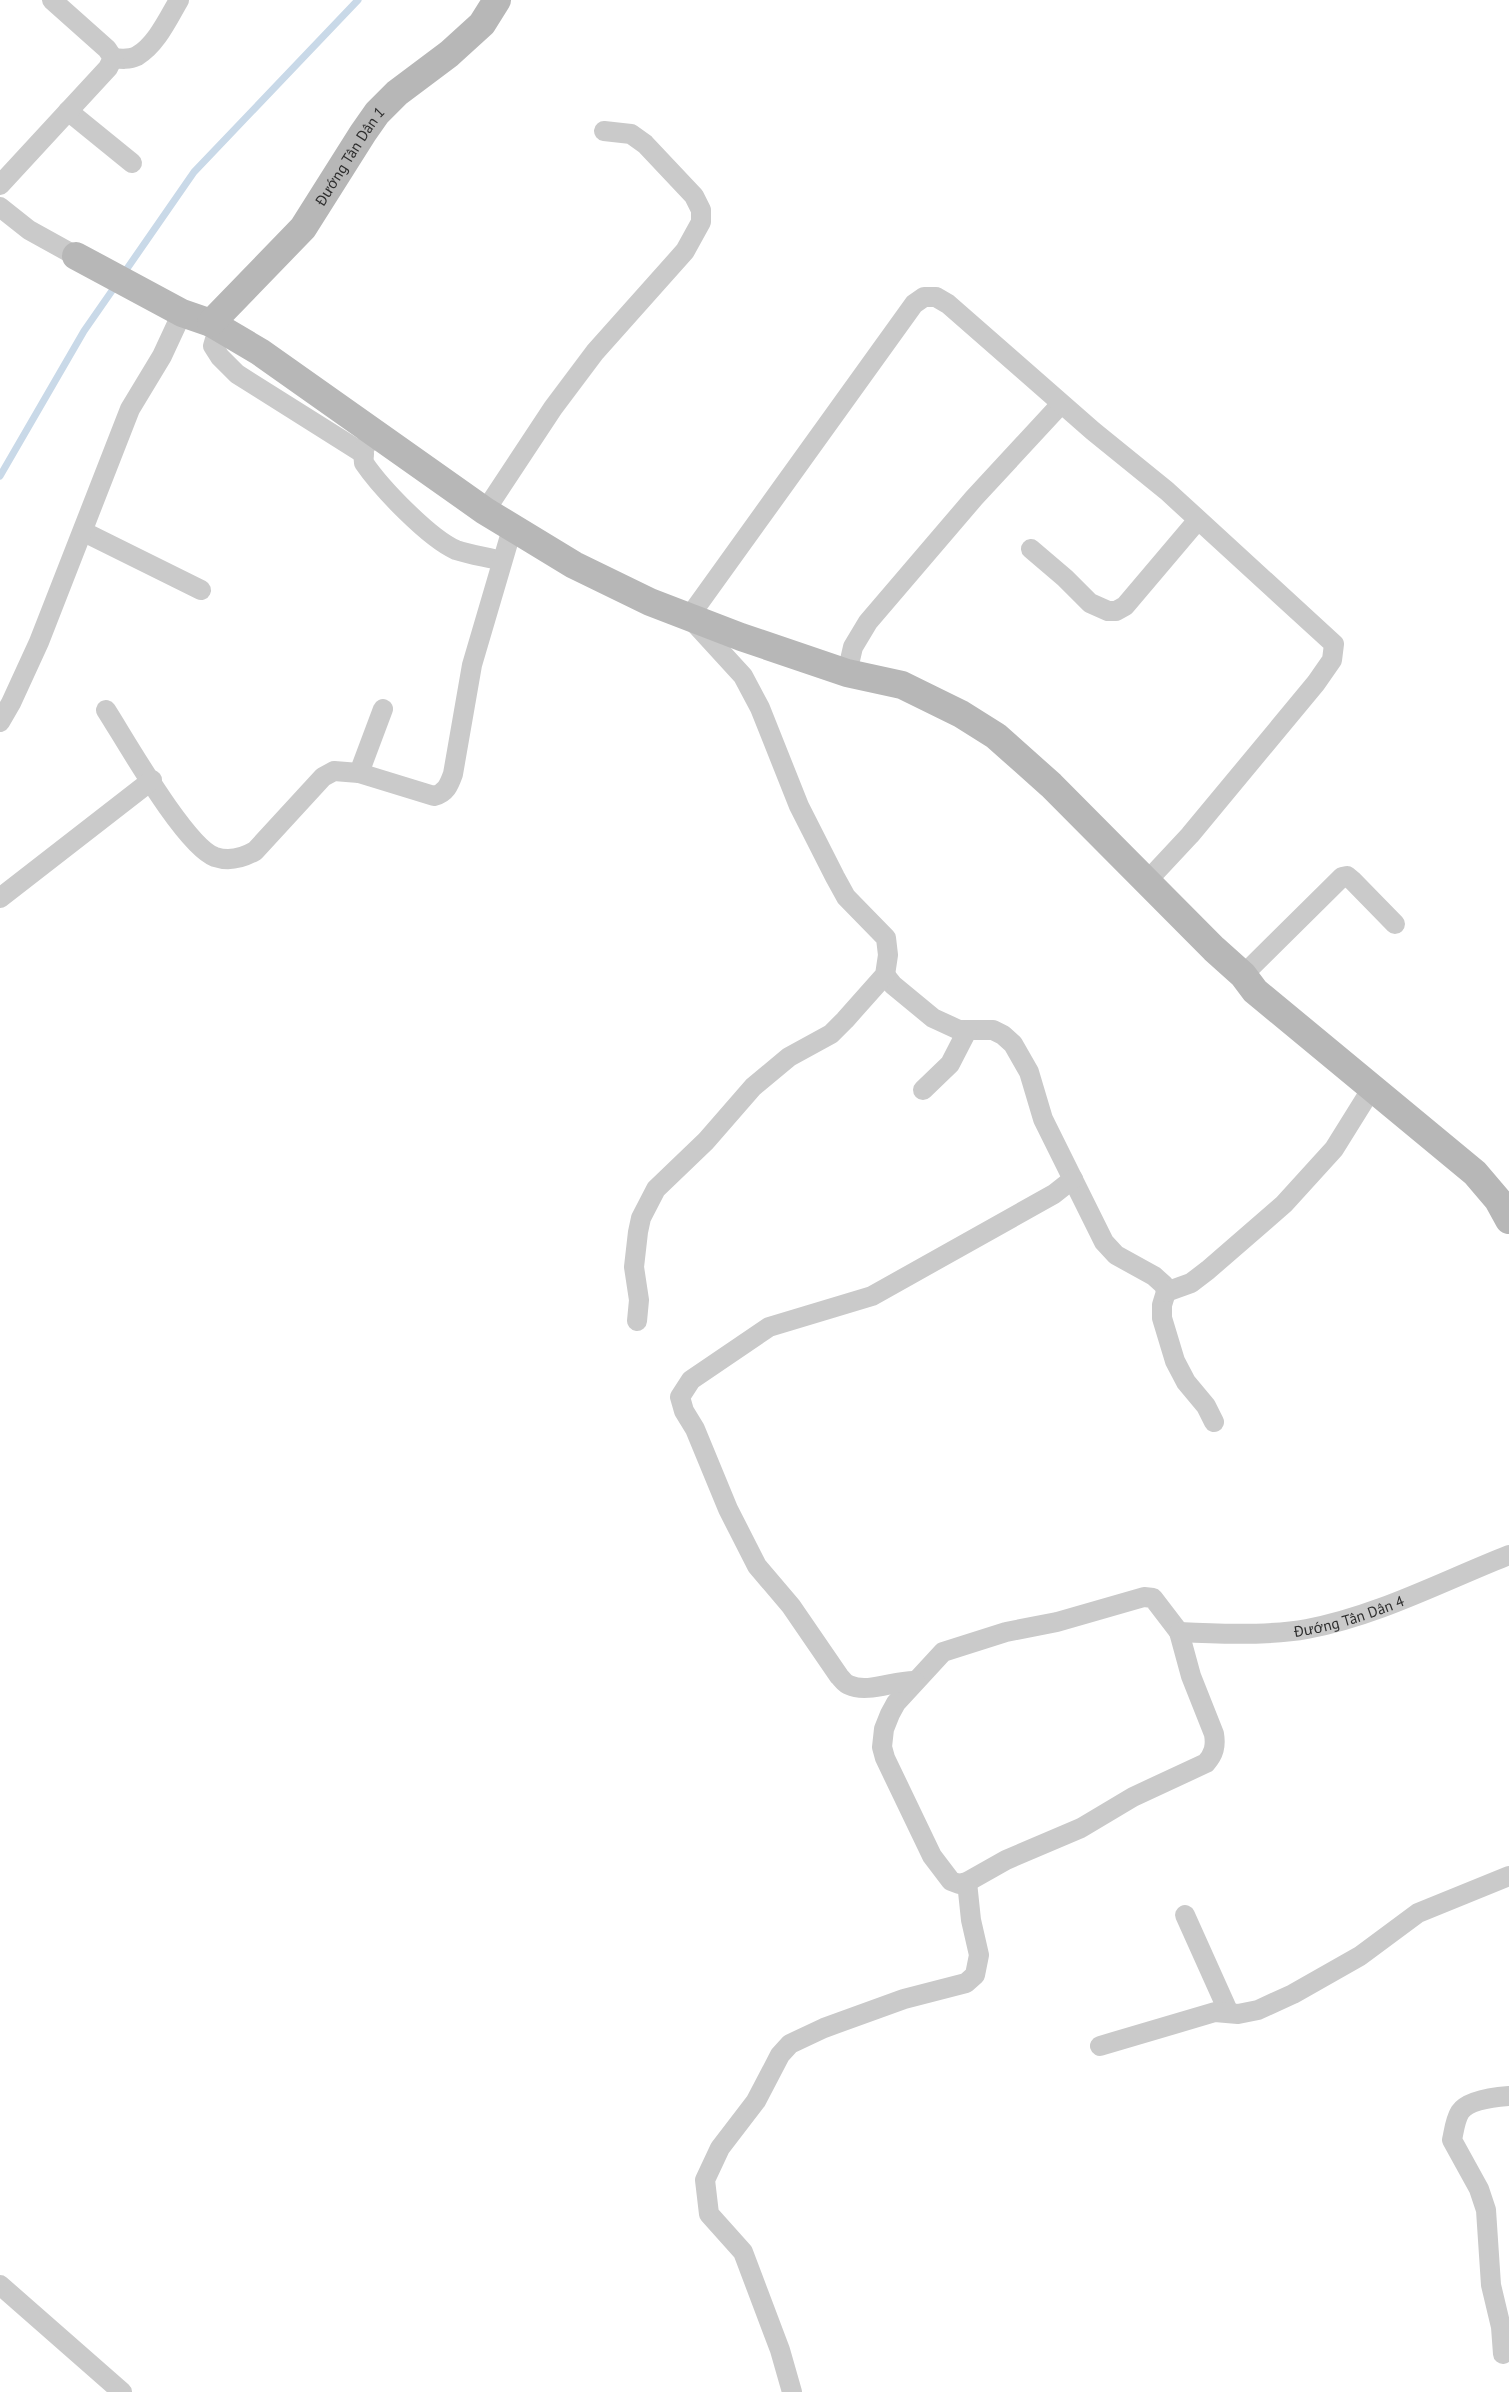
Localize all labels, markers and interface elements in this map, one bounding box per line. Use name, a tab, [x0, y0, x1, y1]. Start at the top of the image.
street label: Đướng Tân Dân 1	[310, 102, 388, 210]
street label: Đướng Tân Dân 4	[1292, 1591, 1407, 1641]

